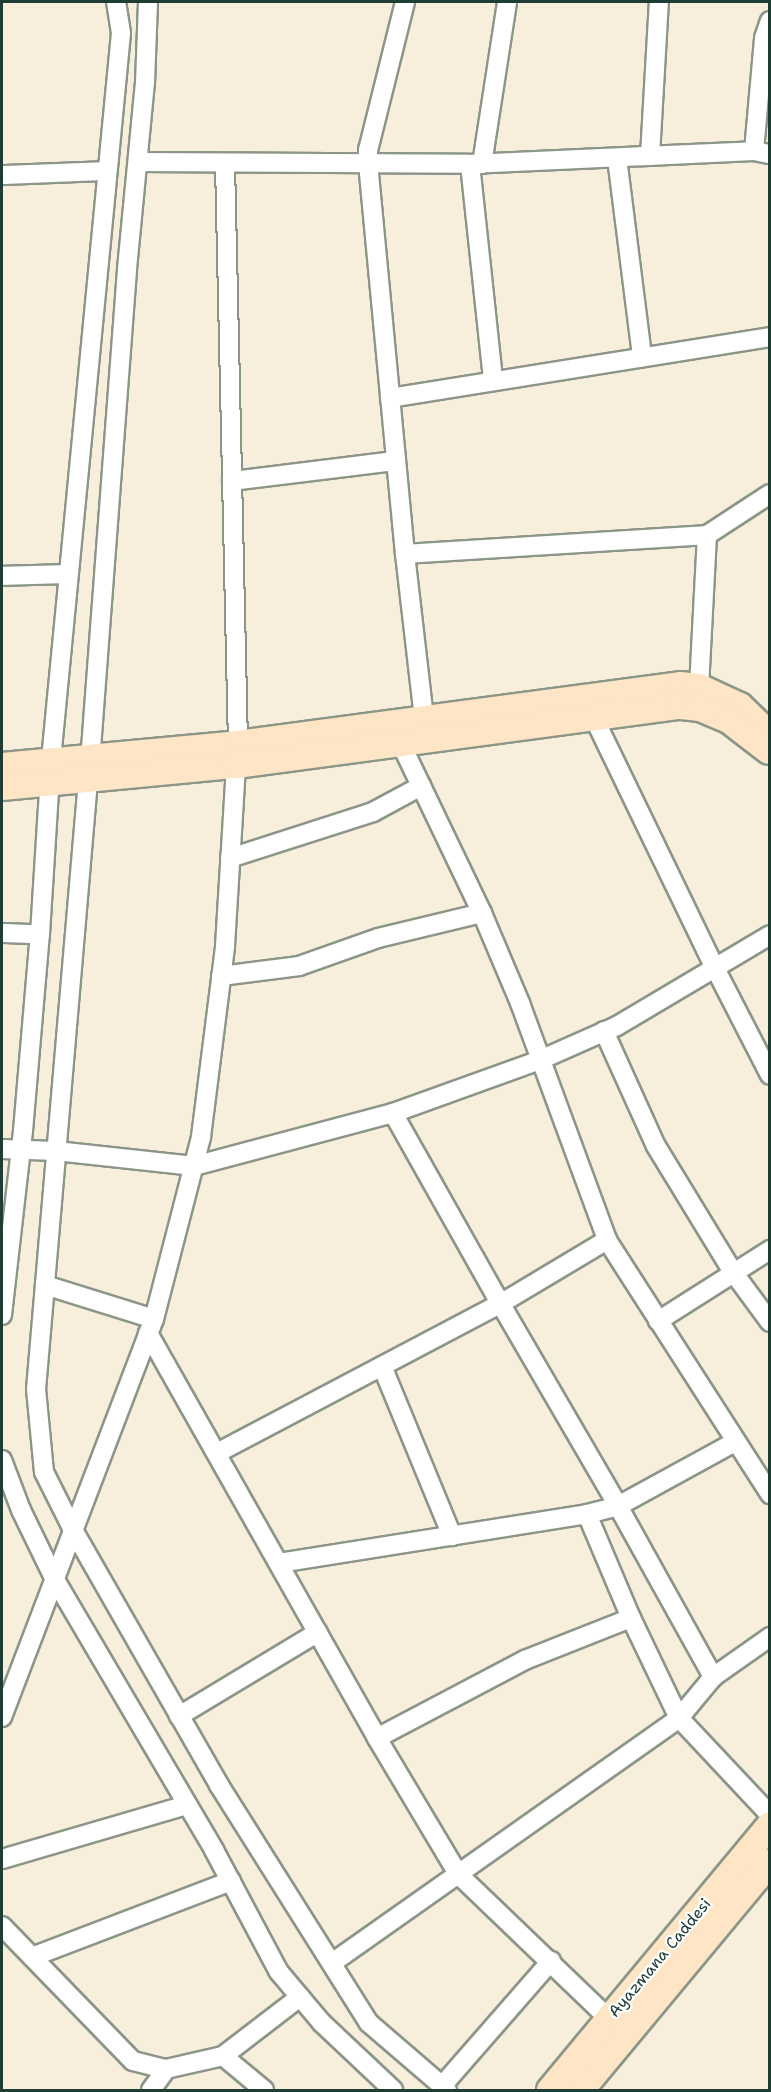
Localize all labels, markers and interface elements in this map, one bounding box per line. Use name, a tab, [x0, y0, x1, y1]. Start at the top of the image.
street label: Ayazmana Caddesi	[605, 1895, 715, 2021]

